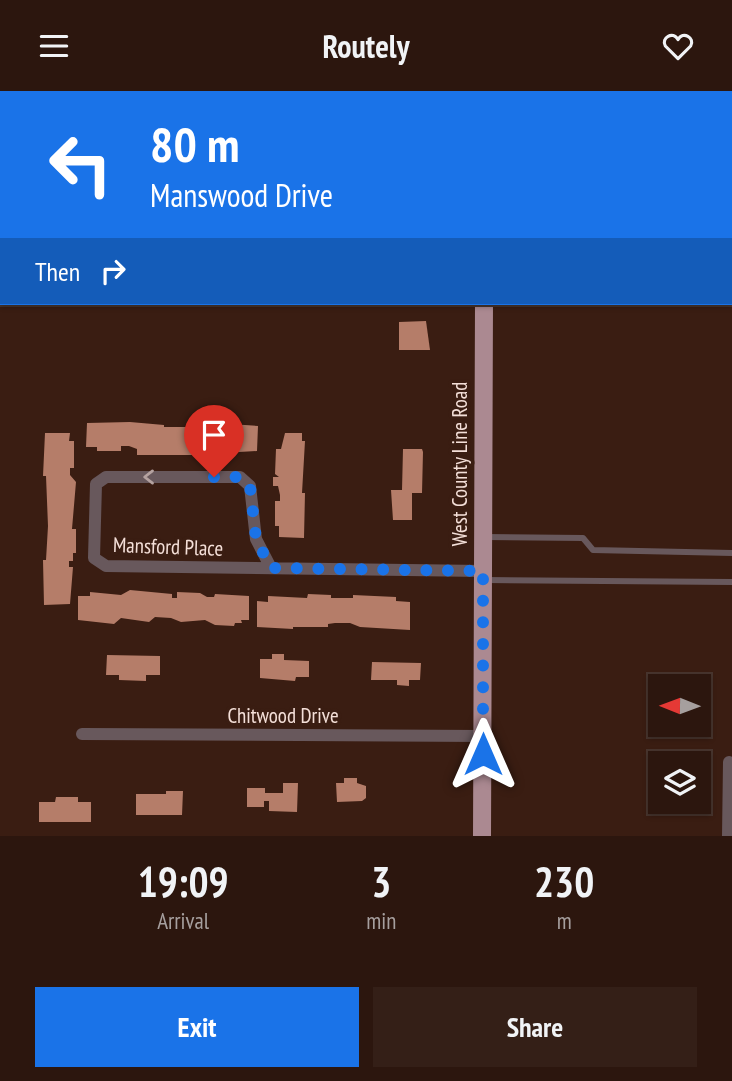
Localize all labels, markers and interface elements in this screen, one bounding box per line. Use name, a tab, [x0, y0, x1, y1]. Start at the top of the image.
text: Routely	[323, 25, 409, 67]
icon: menu	[35, 27, 73, 65]
icon: heart	[659, 27, 697, 65]
text: 80 m	[150, 112, 239, 176]
icon: left	[35, 119, 126, 210]
text: Manswood Drive	[150, 174, 333, 216]
icon: right	[94, 252, 132, 290]
text: Then	[35, 255, 80, 288]
street label: West County Line Road	[446, 382, 473, 546]
pin	[184, 405, 244, 477]
icon: arrive	[195, 416, 233, 454]
one-way arrow	[144, 469, 154, 485]
street label: Mansford Place	[112, 531, 224, 562]
north arrow	[648, 674, 710, 737]
map controls	[648, 674, 711, 814]
street label: Chitwood Drive	[227, 702, 339, 729]
position arrow	[446, 717, 520, 791]
button: layers	[648, 751, 711, 814]
text: 19:09	[138, 854, 229, 909]
text: 3	[371, 854, 391, 909]
text: 230	[534, 854, 594, 909]
text: Arrival	[157, 906, 209, 935]
text: min	[366, 906, 396, 935]
text: m	[557, 906, 572, 935]
button: Exit	[35, 987, 359, 1067]
button: Share	[373, 987, 697, 1067]

